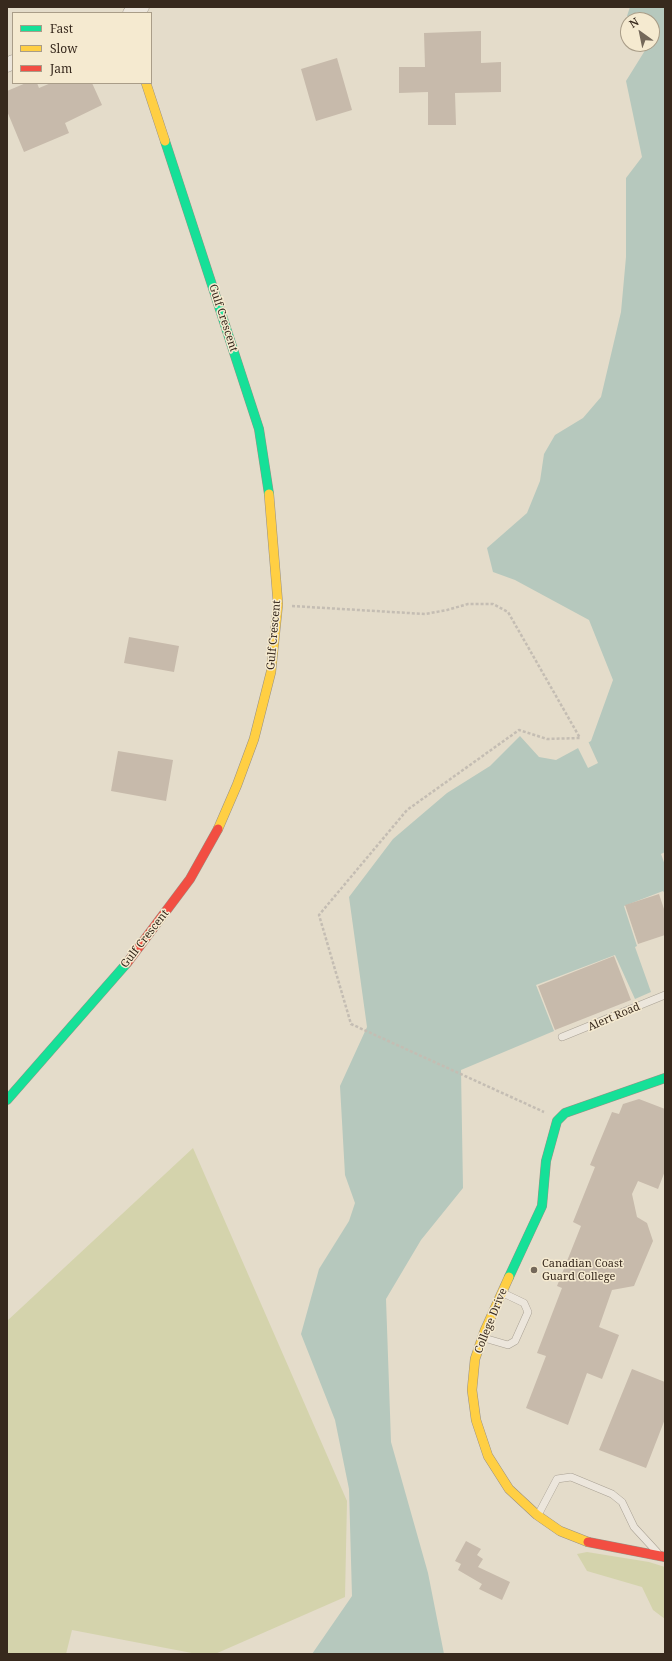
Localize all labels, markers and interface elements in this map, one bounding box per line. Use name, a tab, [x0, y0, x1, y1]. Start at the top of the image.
legend	[12, 12, 152, 84]
north arrow	[620, 12, 660, 52]
text: N	[626, 14, 641, 31]
text: Fast	[50, 20, 73, 37]
text: Slow	[50, 40, 78, 57]
text: Jam	[50, 60, 72, 77]
street label: Gulf Crescent	[206, 283, 240, 353]
street label: Gulf Crescent	[264, 599, 284, 671]
street label: Gulf Crescent	[118, 907, 172, 971]
street label: Alert Road	[586, 1000, 642, 1034]
place label: Canadian Coast Guard College	[542, 1257, 623, 1283]
marker: Canadian Coast Guard College	[529, 1265, 539, 1275]
street label: College Drive	[472, 1286, 510, 1356]

